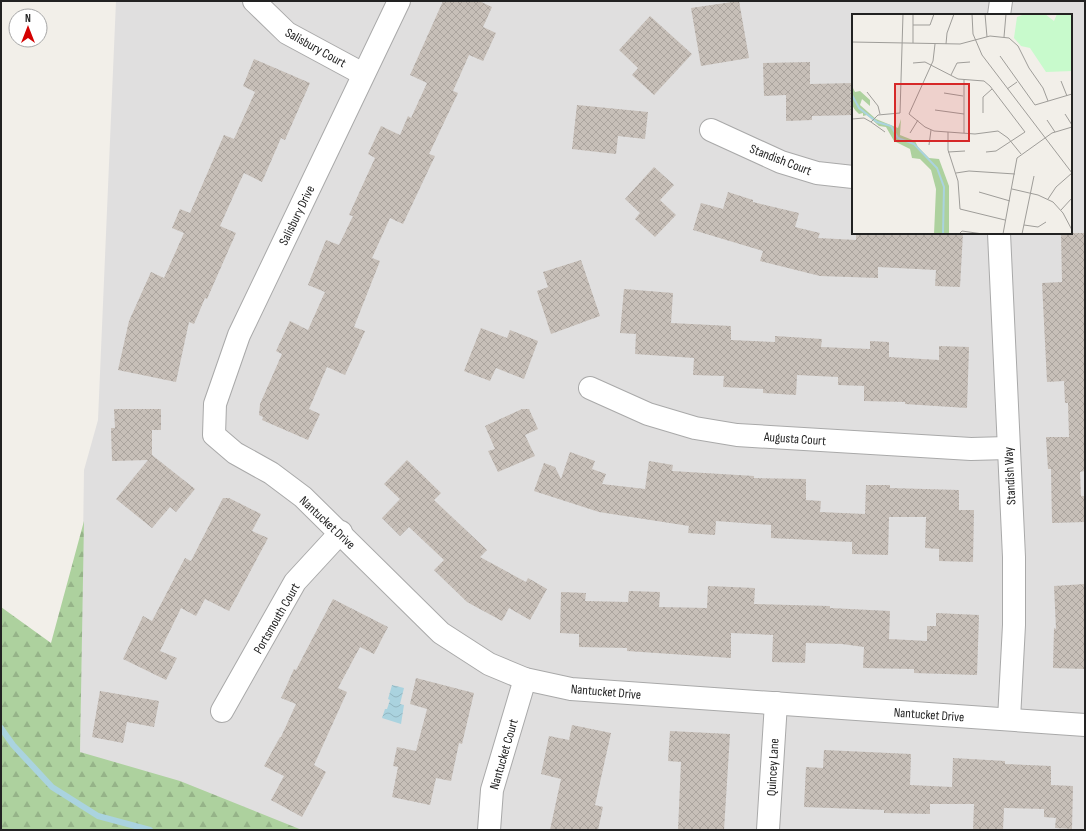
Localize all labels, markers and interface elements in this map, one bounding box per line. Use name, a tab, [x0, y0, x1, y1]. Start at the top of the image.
north arrow	[8, 8, 48, 48]
text: N	[25, 12, 31, 25]
inset map	[852, 14, 1072, 234]
street label: Salisbury Court	[282, 25, 349, 71]
street label: Standish Court	[747, 141, 814, 179]
street label: Salisbury Drive	[276, 183, 318, 248]
street label: Augusta Court	[762, 429, 827, 449]
street label: Standish Way	[1000, 446, 1020, 505]
street label: Nantucket Drive	[296, 493, 359, 553]
street label: Portsmouth Court	[250, 580, 304, 657]
street label: Nantucket Drive	[570, 681, 642, 703]
street label: Nantucket Drive	[893, 705, 965, 725]
street label: Nantucket Court	[486, 717, 522, 791]
street label: Quincey Lane	[763, 738, 783, 796]

